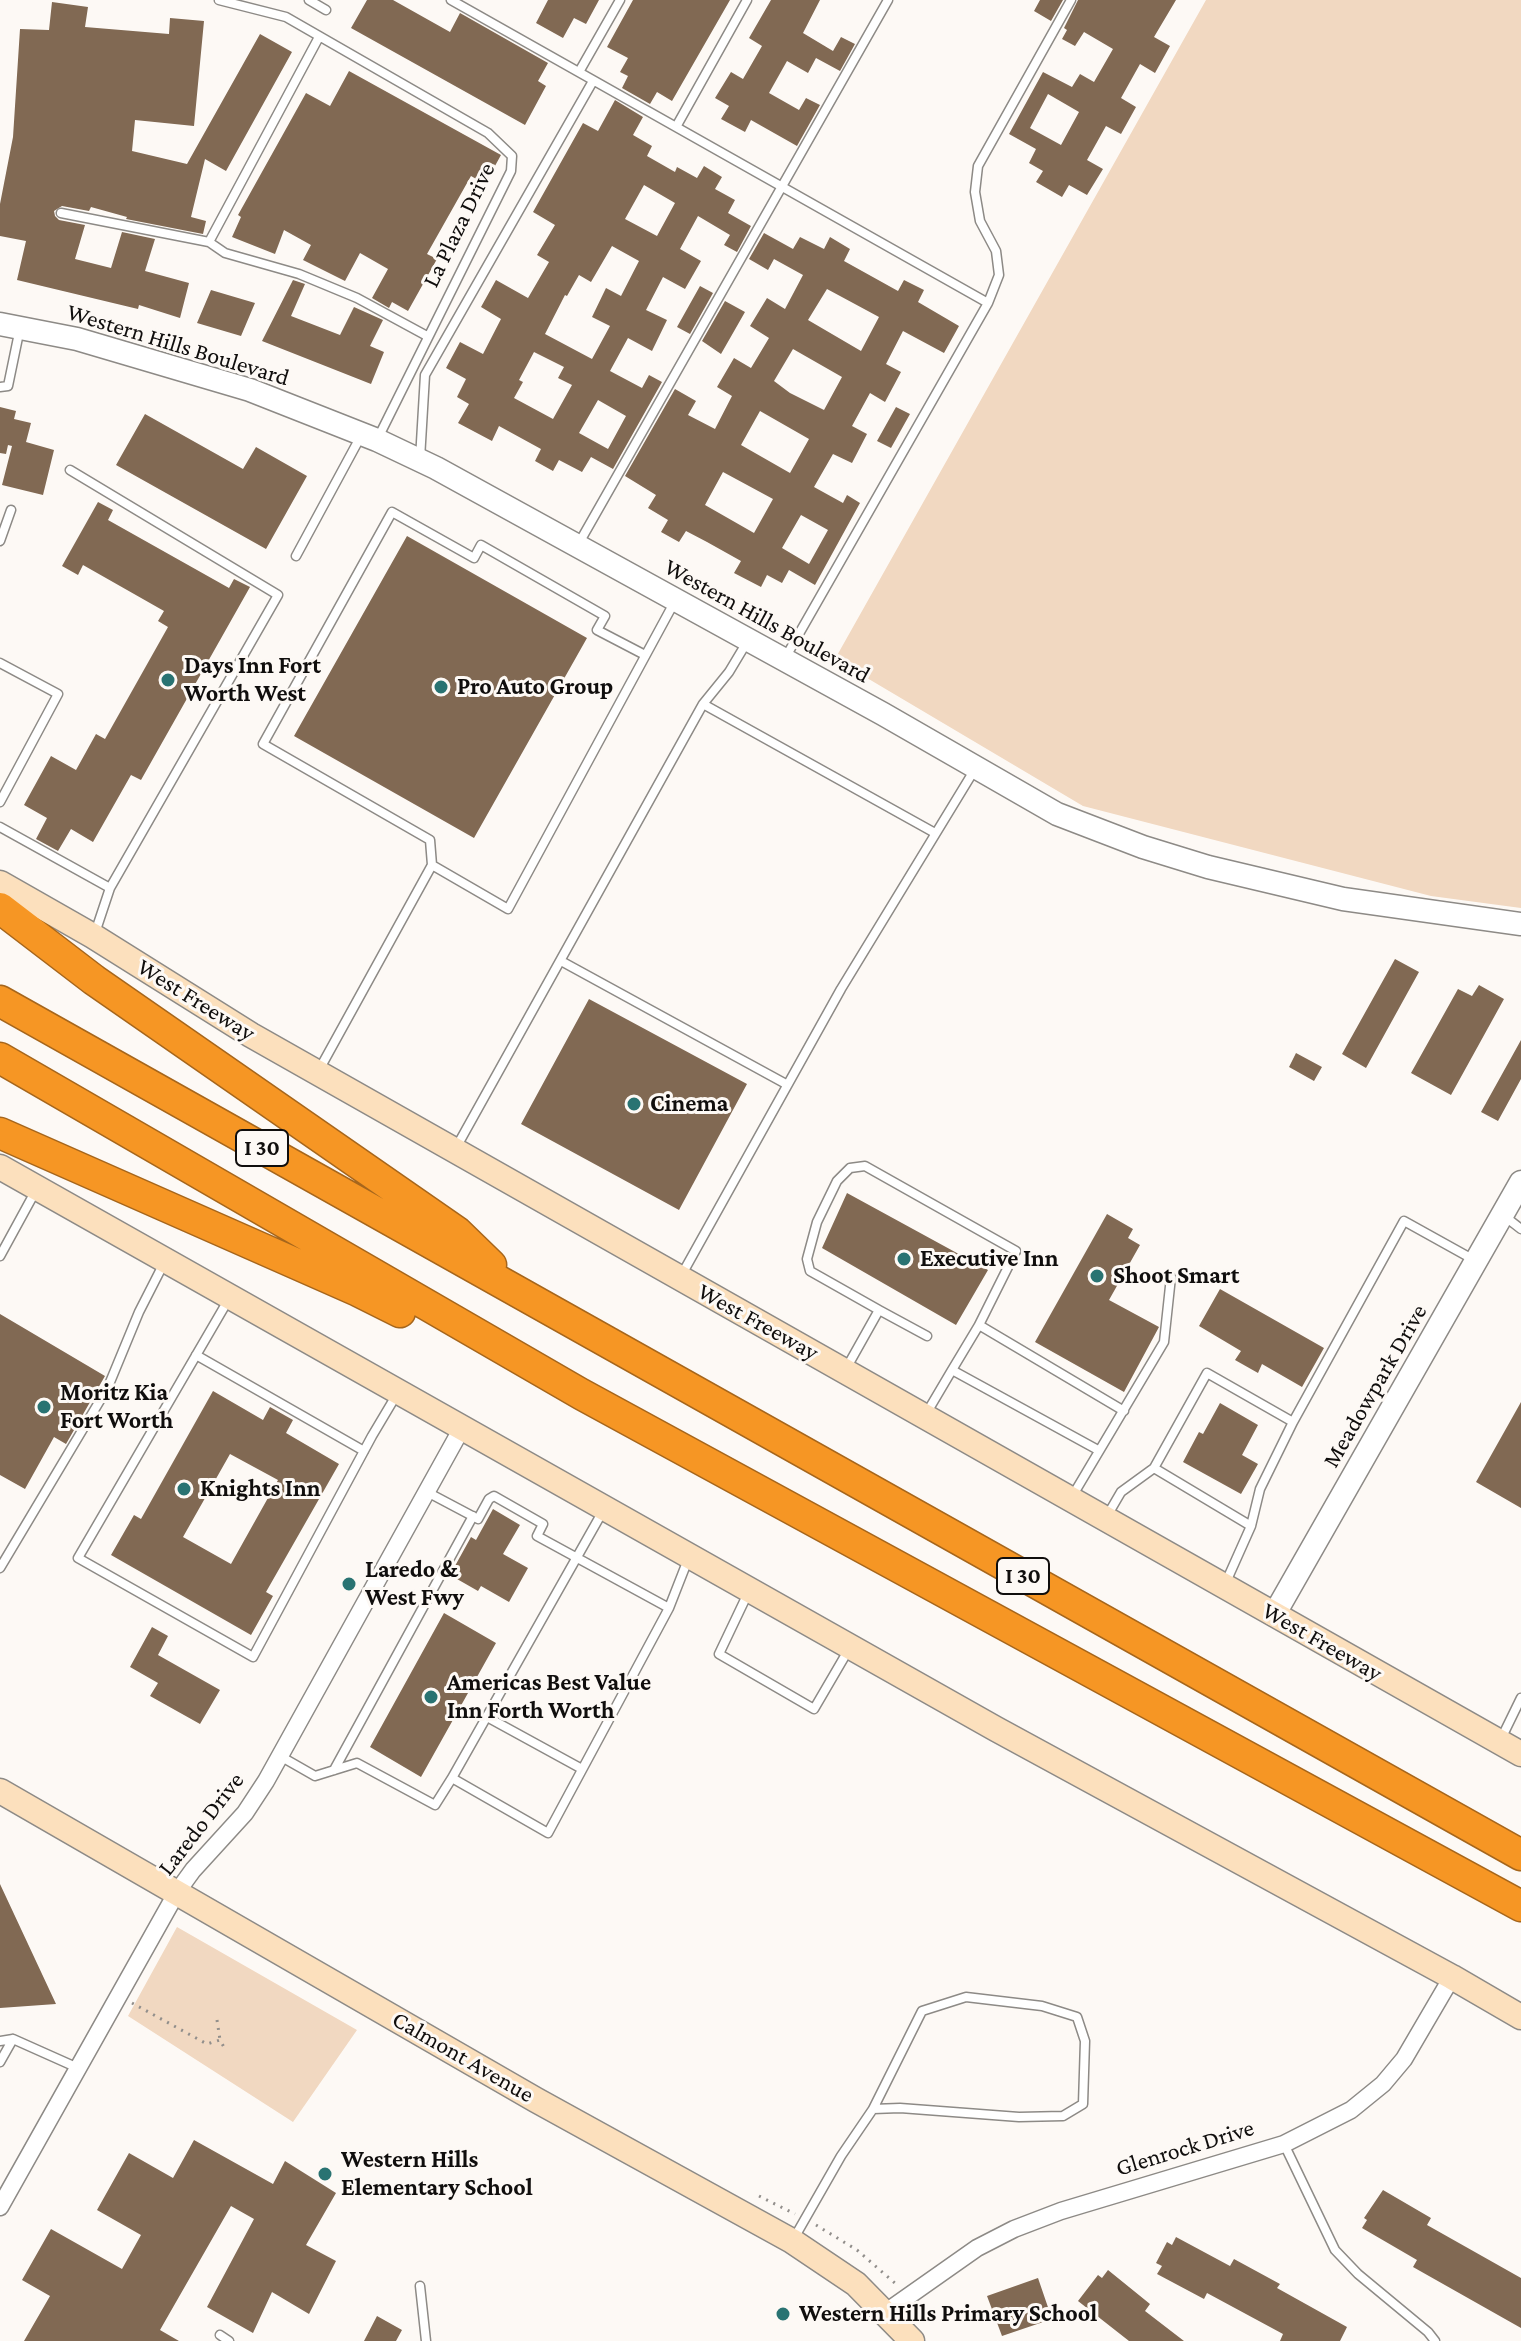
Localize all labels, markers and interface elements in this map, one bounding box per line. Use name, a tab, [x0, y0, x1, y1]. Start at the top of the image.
street label: La Plaza Drive	[416, 158, 502, 292]
street label: Western Hills Boulevard	[63, 297, 293, 393]
street label: Western Hills Boulevard	[659, 552, 875, 690]
place label: Days Inn Fort Worth West	[184, 652, 321, 708]
marker: Days Inn Fort Worth West	[159, 671, 177, 689]
place label: Pro Auto Group	[457, 673, 613, 701]
marker: Pro Auto Group	[432, 678, 450, 696]
street label: West Freeway	[132, 952, 260, 1048]
place label: Cinema	[650, 1090, 728, 1118]
marker: Cinema	[625, 1095, 643, 1113]
road number: I 30	[236, 1130, 288, 1166]
place label: Executive Inn	[920, 1245, 1059, 1273]
marker: Executive Inn	[895, 1250, 913, 1268]
place label: Shoot Smart	[1113, 1262, 1239, 1290]
marker: Shoot Smart	[1088, 1267, 1106, 1285]
street label: West Freeway	[693, 1277, 823, 1367]
street label: Meadowpark Drive	[1317, 1299, 1433, 1473]
place label: Moritz Kia Fort Worth	[60, 1379, 173, 1435]
marker: Moritz Kia Fort Worth	[35, 1398, 53, 1416]
place label: Knights Inn	[200, 1475, 320, 1503]
marker: Knights Inn	[175, 1480, 193, 1498]
place label: Laredo & West Fwy	[365, 1556, 464, 1612]
road number: I 30	[997, 1558, 1049, 1594]
marker: Laredo & West Fwy	[340, 1575, 358, 1593]
street label: West Freeway	[1257, 1596, 1387, 1688]
place label: Americas Best Value Inn Forth Worth	[447, 1669, 651, 1725]
marker: Americas Best Value Inn Forth Worth	[422, 1688, 440, 1706]
street label: Laredo Drive	[152, 1767, 250, 1881]
street label: Calmont Avenue	[387, 2005, 539, 2109]
street label: Glenrock Drive	[1112, 2113, 1258, 2183]
place label: Western Hills Elementary School	[341, 2146, 533, 2202]
marker: Western Hills Elementary School	[316, 2165, 334, 2183]
place label: Western Hills Primary School	[799, 2300, 1097, 2328]
marker: Western Hills Primary School	[774, 2305, 792, 2323]

